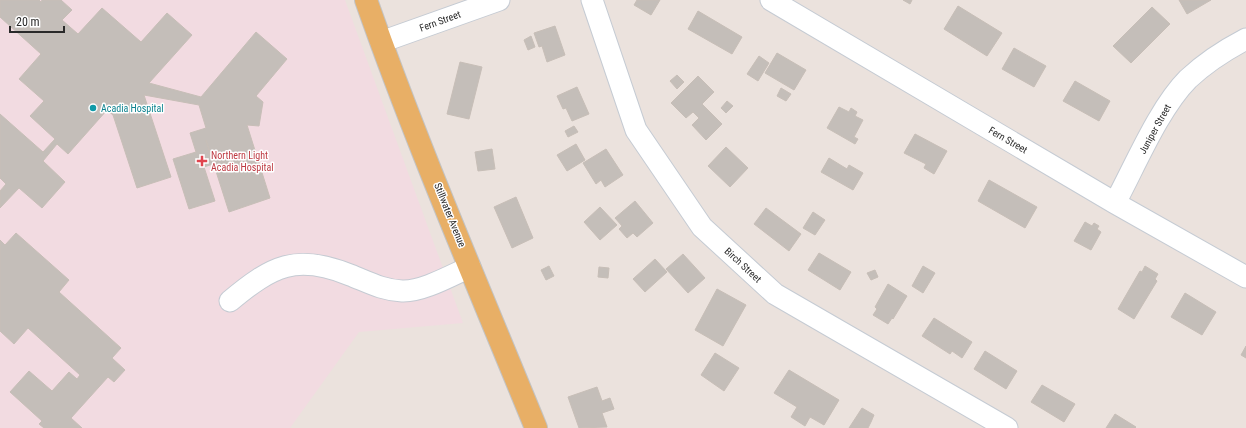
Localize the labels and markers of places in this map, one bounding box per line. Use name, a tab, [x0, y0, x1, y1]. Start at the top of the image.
marker: Acadia Hospital	[88, 103, 98, 113]
place label: Acadia Hospital	[101, 103, 164, 114]
place label: Northern Light Acadia Hospital	[211, 150, 274, 173]
marker: Northern Light Acadia Hospital	[196, 155, 208, 167]

